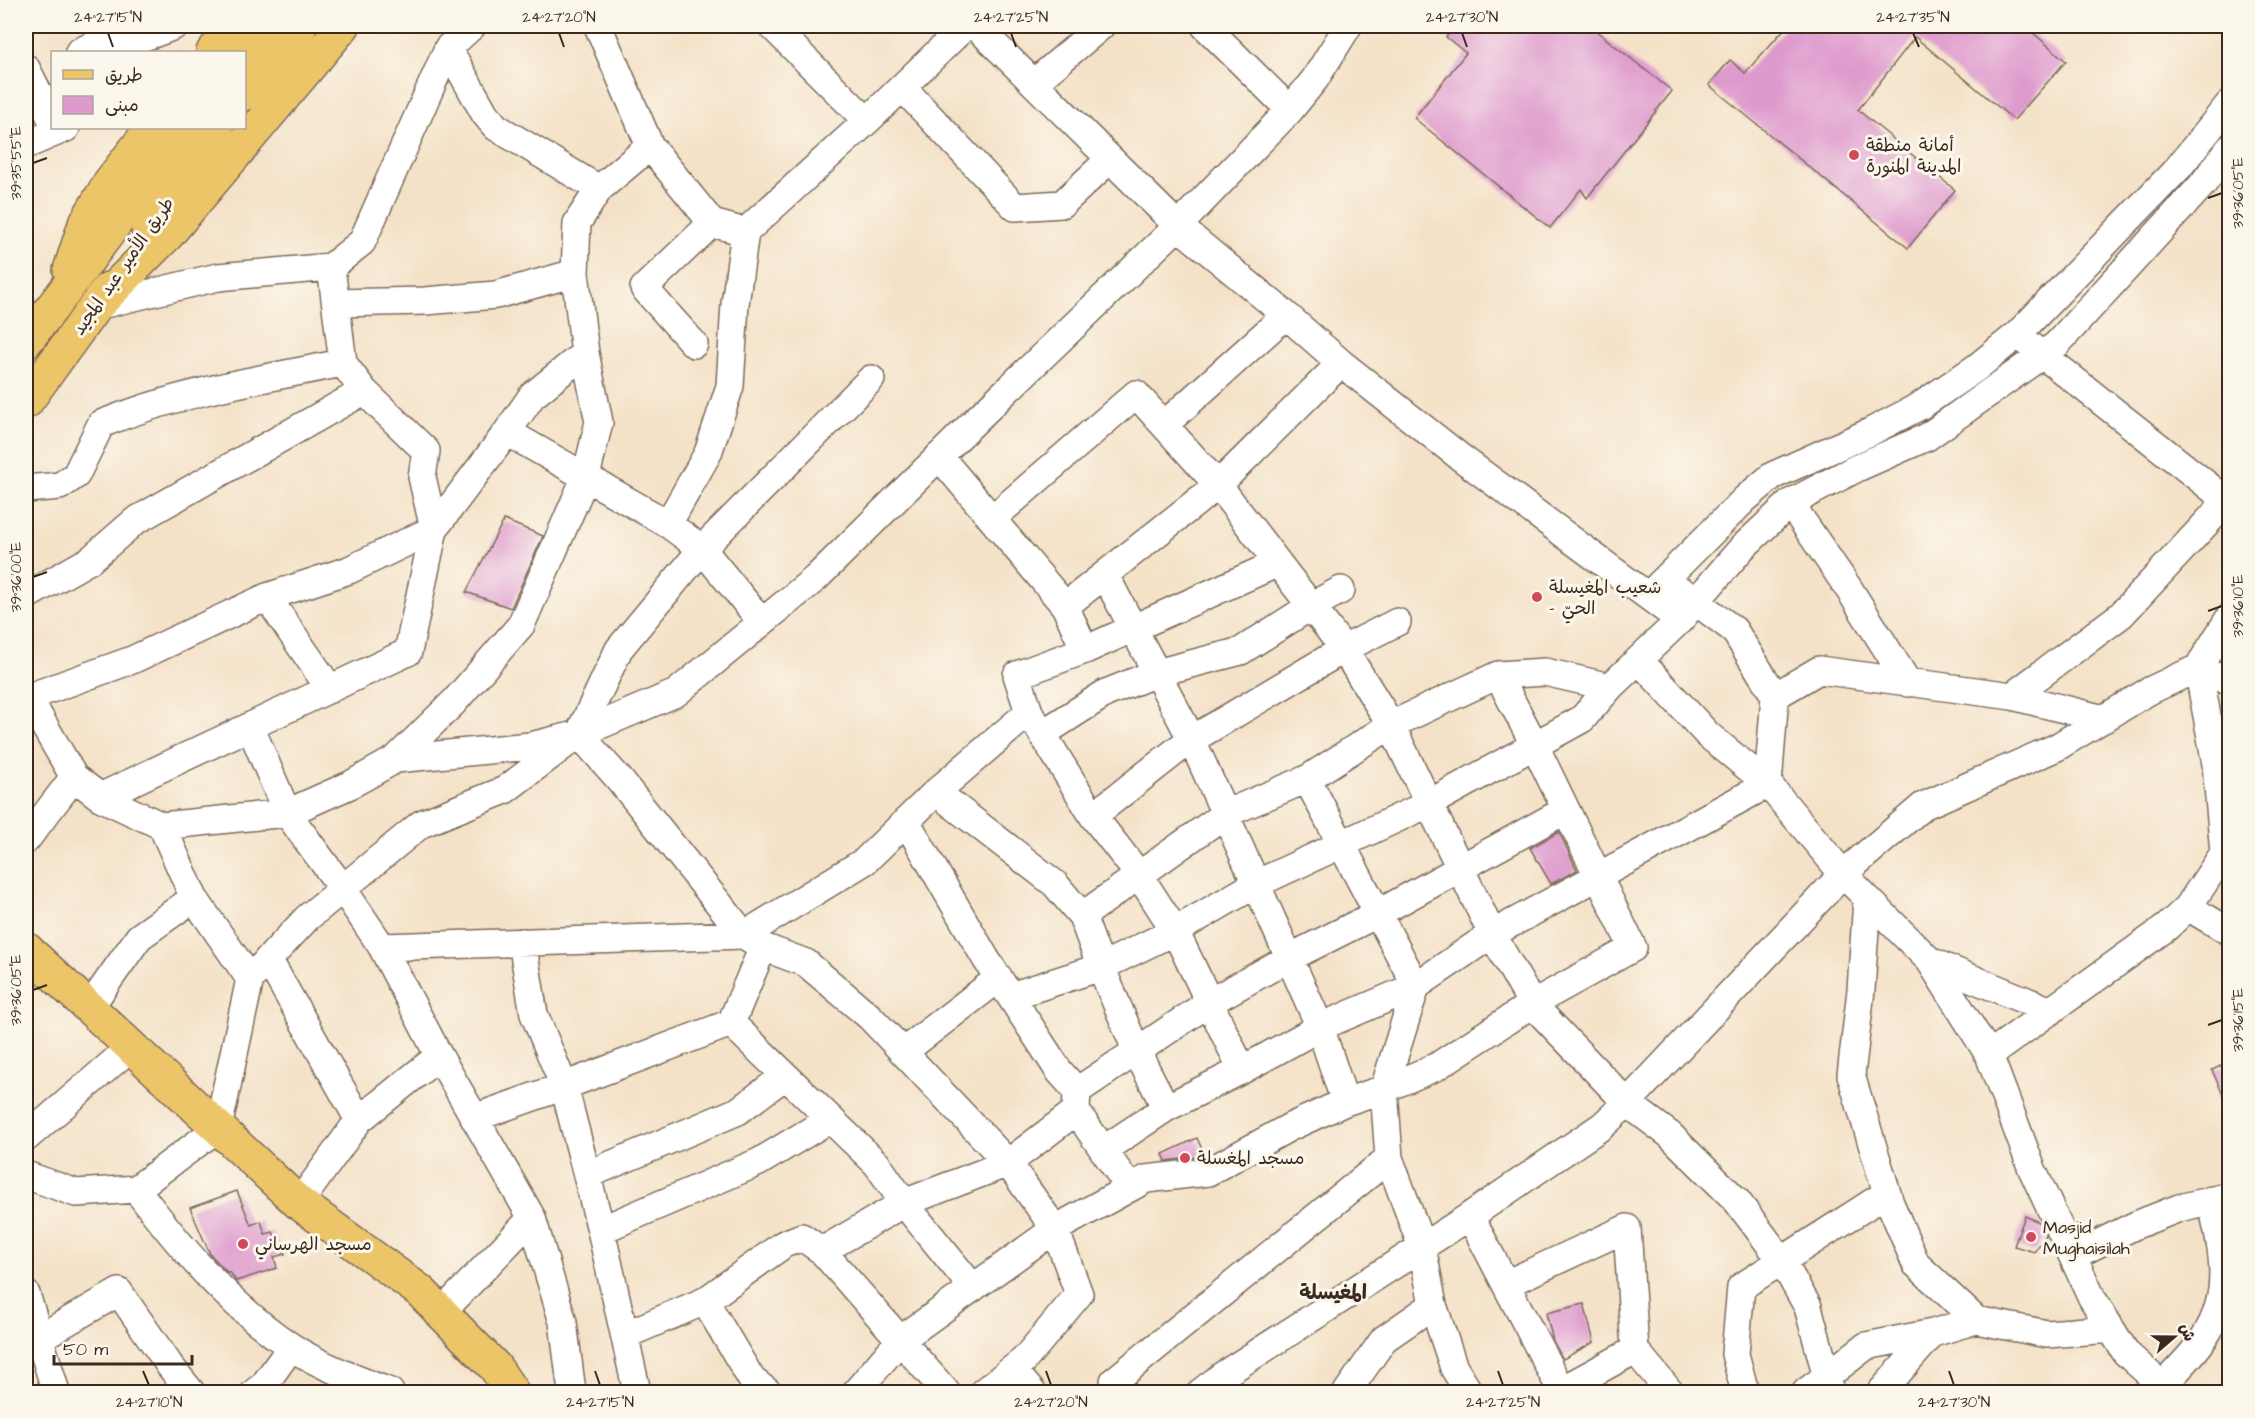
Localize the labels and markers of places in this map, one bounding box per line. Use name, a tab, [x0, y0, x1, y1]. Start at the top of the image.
place label: أمانة منطقة المدينة المنورة	[1866, 133, 1961, 179]
marker: أمانة منطقة المدينة المنورة	[1847, 148, 1861, 162]
place label: شعيب المغيسلة - الحيّ	[1549, 575, 1662, 624]
marker: شعيب المغيسلة - الحيّ	[1530, 590, 1544, 604]
place label: مسجد المغسلة	[1197, 1146, 1304, 1171]
marker: مسجد المغسلة	[1178, 1151, 1192, 1165]
place label: Masjid Mughaisilah	[2043, 1215, 2130, 1262]
marker: Masjid Mughaisilah	[2024, 1230, 2038, 1244]
place label: مسجد الهرساني	[255, 1232, 372, 1260]
marker: مسجد الهرساني	[236, 1237, 250, 1251]

